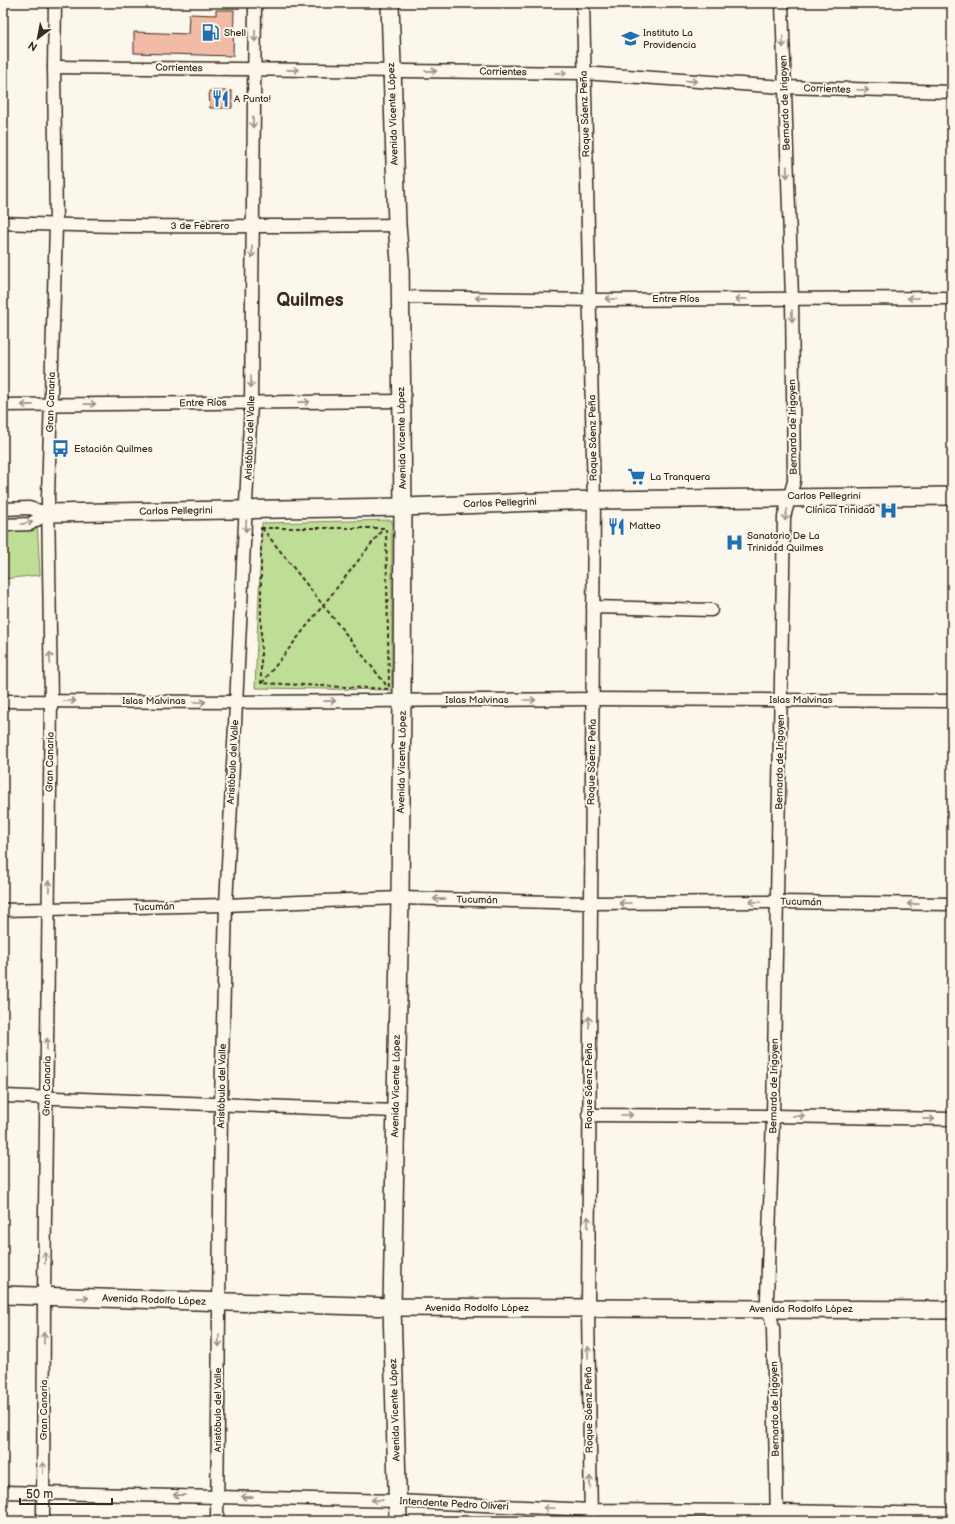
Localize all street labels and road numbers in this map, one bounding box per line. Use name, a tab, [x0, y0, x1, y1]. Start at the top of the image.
street label: Bernardo de Irigoyen	[777, 55, 793, 151]
street label: Corrientes	[155, 62, 203, 74]
street label: Avenida Vicente López	[385, 62, 401, 166]
street label: Corrientes	[479, 66, 527, 78]
street label: Roque Sáenz Peña	[577, 70, 593, 157]
street label: Corrientes	[803, 82, 851, 96]
street label: 3 de Febrero	[171, 220, 230, 232]
street label: Entre Ríos	[652, 293, 700, 305]
street label: Gran Canaria	[44, 371, 58, 432]
street label: Bernardo de Irigoyen	[786, 379, 800, 475]
street label: Avenida Vicente López	[395, 386, 409, 489]
street label: Roque Sáenz Peña	[586, 394, 600, 481]
street label: Aristóbulo del Valle	[243, 395, 257, 481]
street label: Entre Ríos	[179, 397, 227, 409]
street label: Carlos Pellegrini	[787, 490, 861, 502]
street label: Carlos Pellegrini	[463, 496, 537, 510]
street label: Carlos Pellegrini	[139, 504, 213, 518]
street label: Islas Malvinas	[445, 694, 509, 706]
street label: Islas Malvinas	[769, 694, 833, 706]
street label: Islas Malvinas	[122, 695, 186, 707]
street label: Avenida Vicente López	[395, 710, 409, 813]
street label: Bernardo de Irigoyen	[773, 714, 787, 810]
street label: Roque Sáenz Peña	[585, 718, 599, 805]
street label: Aristóbulo del Valle	[225, 719, 241, 805]
street label: Gran Canaria	[43, 731, 57, 792]
street label: Tucumán	[456, 894, 498, 906]
street label: Tucumán	[780, 896, 822, 908]
street label: Tucumán	[133, 900, 175, 914]
street label: Avenida Vicente López	[389, 1034, 403, 1137]
street label: Bernardo de Irigoyen	[767, 1038, 781, 1134]
street label: Roque Sáenz Peña	[583, 1042, 595, 1129]
street label: Aristóbulo del Valle	[215, 1043, 229, 1128]
street label: Gran Canaria	[40, 1055, 54, 1116]
street label: Avenida Rodolfo López	[102, 1292, 206, 1308]
street label: Avenida Rodolfo López	[425, 1302, 529, 1314]
street label: Avenida Rodolfo López	[749, 1303, 853, 1315]
street label: Avenida Vicente López	[387, 1358, 403, 1462]
street label: Bernardo de Irigoyen	[768, 1361, 782, 1457]
street label: Roque Sáenz Peña	[582, 1366, 596, 1453]
street label: Aristóbulo del Valle	[212, 1368, 224, 1452]
street label: Gran Canaria	[38, 1379, 50, 1440]
street label: Intendente Pedro Oliveri	[399, 1495, 509, 1513]

